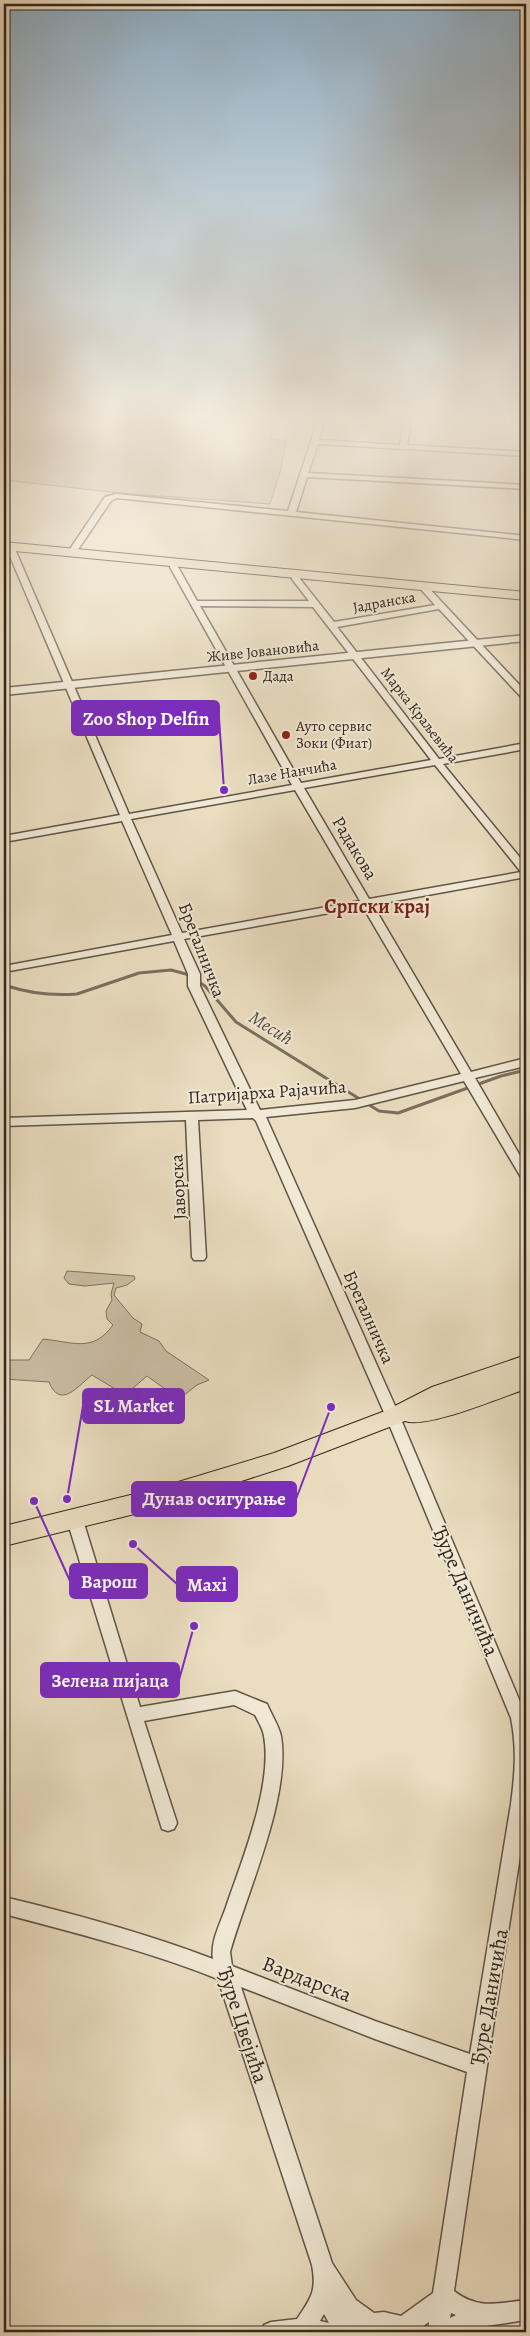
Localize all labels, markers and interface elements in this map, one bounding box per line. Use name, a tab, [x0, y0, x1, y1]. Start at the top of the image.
street label: Јадранска	[351, 587, 417, 617]
street label: Живе Јовановића	[206, 635, 320, 667]
street label: Марка Краљевића	[376, 663, 464, 767]
place label: Дада	[263, 666, 294, 686]
marker: Дада	[247, 670, 259, 682]
callout: Zoo Shop Delfin	[72, 701, 219, 735]
text: Zoo Shop Delfin	[83, 706, 210, 732]
place label: Ауто сервис Зоки (Фиат)	[295, 716, 372, 753]
marker: Ауто сервис Зоки (Фиат)	[280, 729, 292, 741]
street label: Лазе Нанчића	[246, 754, 338, 790]
street label: Радакова	[327, 812, 384, 885]
district label: Српски крај	[324, 893, 430, 920]
street label: Брегалничка	[173, 899, 231, 1002]
water label: Месић	[244, 1004, 298, 1052]
street label: Патријарха Рајачића	[187, 1074, 348, 1110]
street label: Јаворска	[164, 1153, 192, 1221]
street label: Брегалничка	[338, 1266, 401, 1368]
callout: SL Market	[83, 1389, 184, 1423]
text: SL Market	[94, 1393, 175, 1419]
callout: Дунав осигурање	[132, 1482, 296, 1516]
text: Дунав осигурање	[142, 1486, 286, 1512]
street label: Ђуре Даничића	[426, 1522, 506, 1661]
callout: Варош	[70, 1564, 147, 1598]
callout: Maxi	[177, 1567, 237, 1601]
text: Варош	[81, 1569, 137, 1595]
text: Maxi	[187, 1572, 227, 1598]
callout: Зелена пијаца	[41, 1663, 179, 1697]
text: Зелена пијаца	[51, 1668, 170, 1694]
street label: Ђуре Даничића	[463, 1926, 515, 2068]
street label: Вардарска	[258, 1949, 356, 2009]
street label: Ђуре Цвејића	[211, 1963, 275, 2087]

